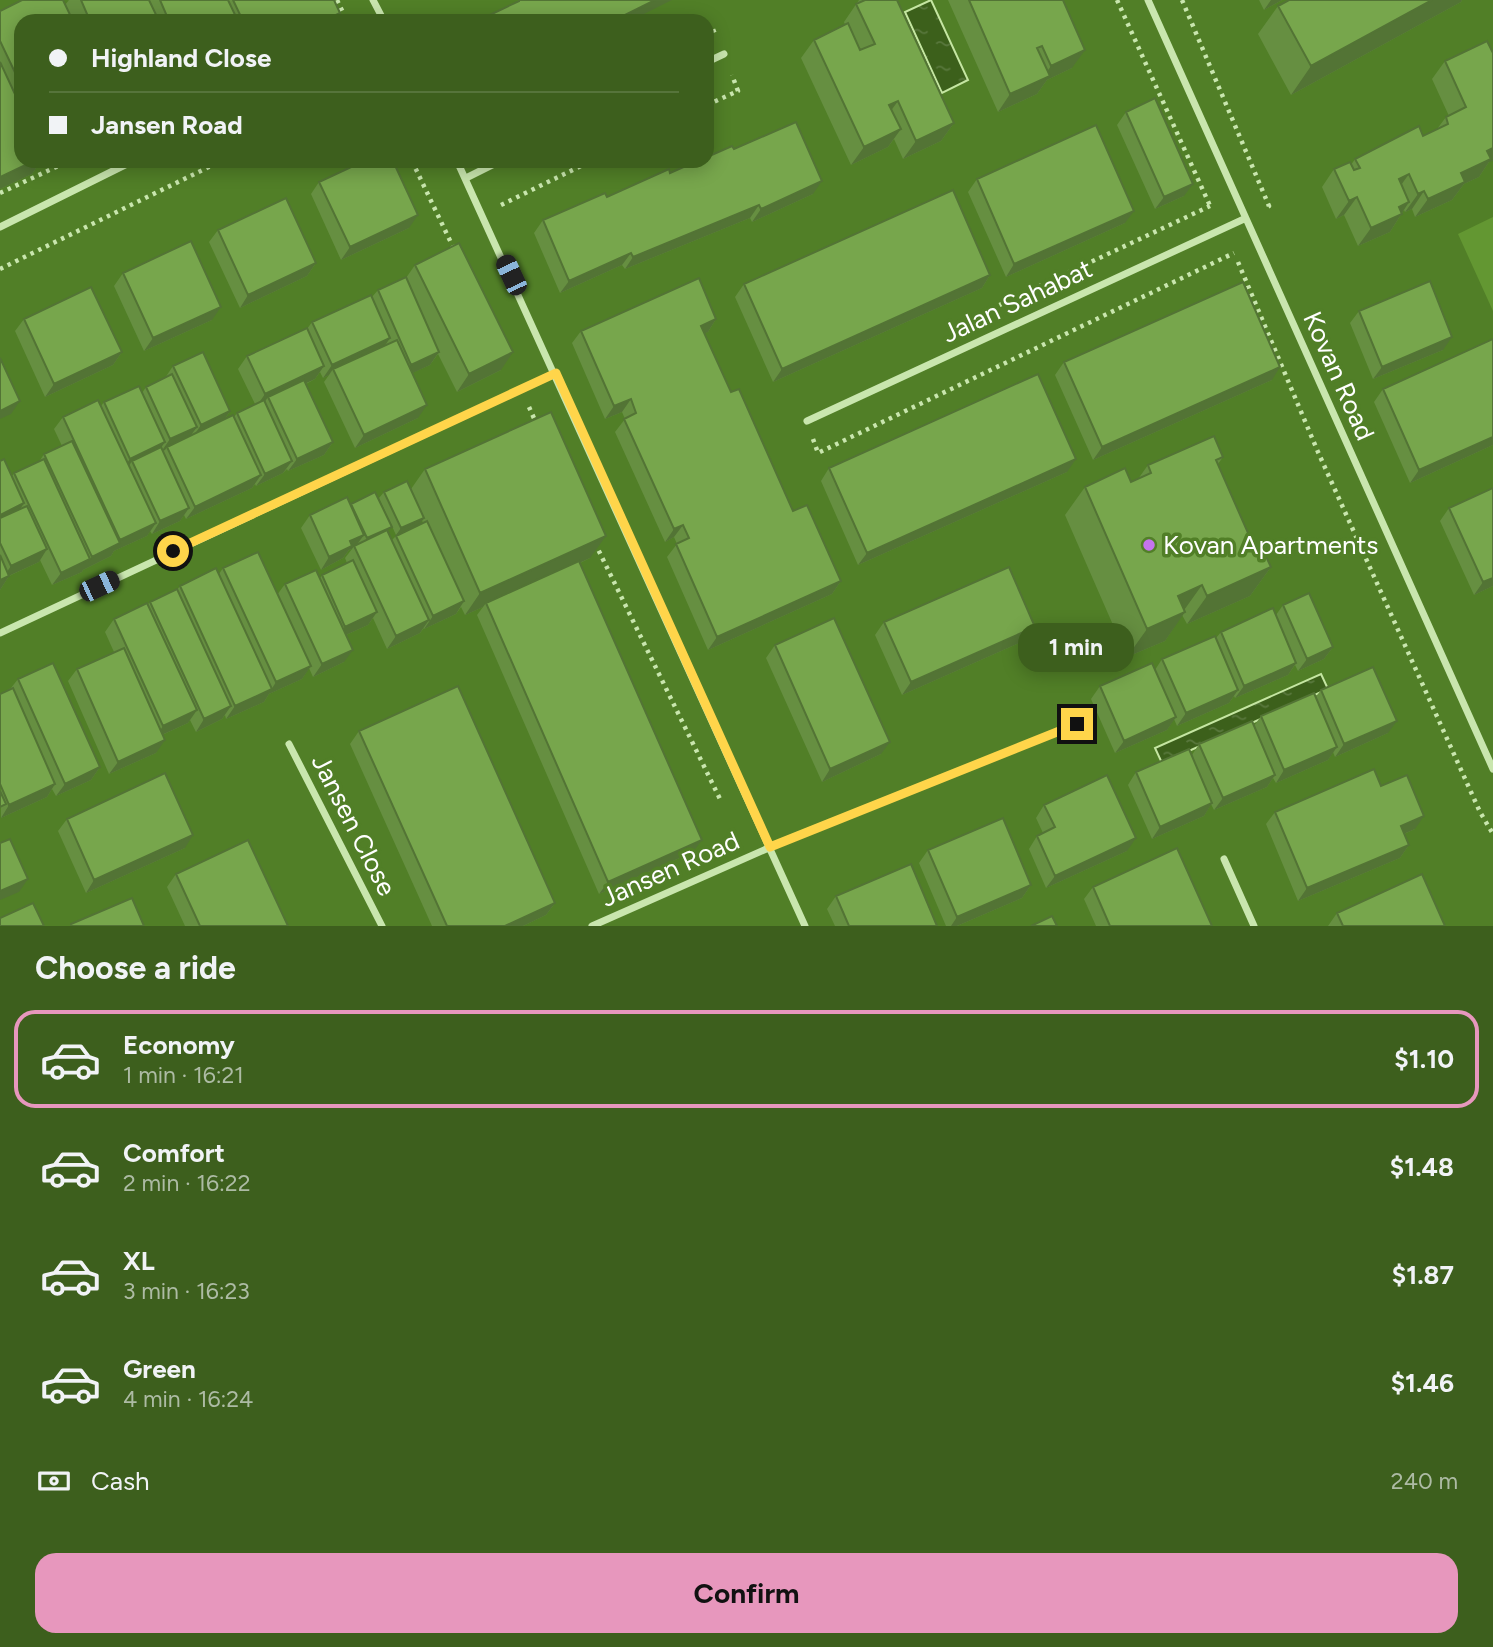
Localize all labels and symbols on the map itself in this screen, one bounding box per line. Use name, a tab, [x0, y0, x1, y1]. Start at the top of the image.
car	[493, 252, 530, 298]
street label: Jalan Sahabat	[937, 252, 1097, 350]
street label: Kovan Road	[1296, 307, 1382, 445]
place label: Kovan Apartments	[1163, 529, 1378, 561]
route start	[157, 535, 189, 567]
marker: Kovan Apartments	[1141, 537, 1157, 553]
car	[76, 568, 123, 604]
callout: 1 min	[1019, 622, 1135, 672]
route end	[1061, 708, 1093, 740]
street label: Jansen Close	[305, 749, 403, 901]
street label: Jansen Road	[596, 824, 744, 914]

